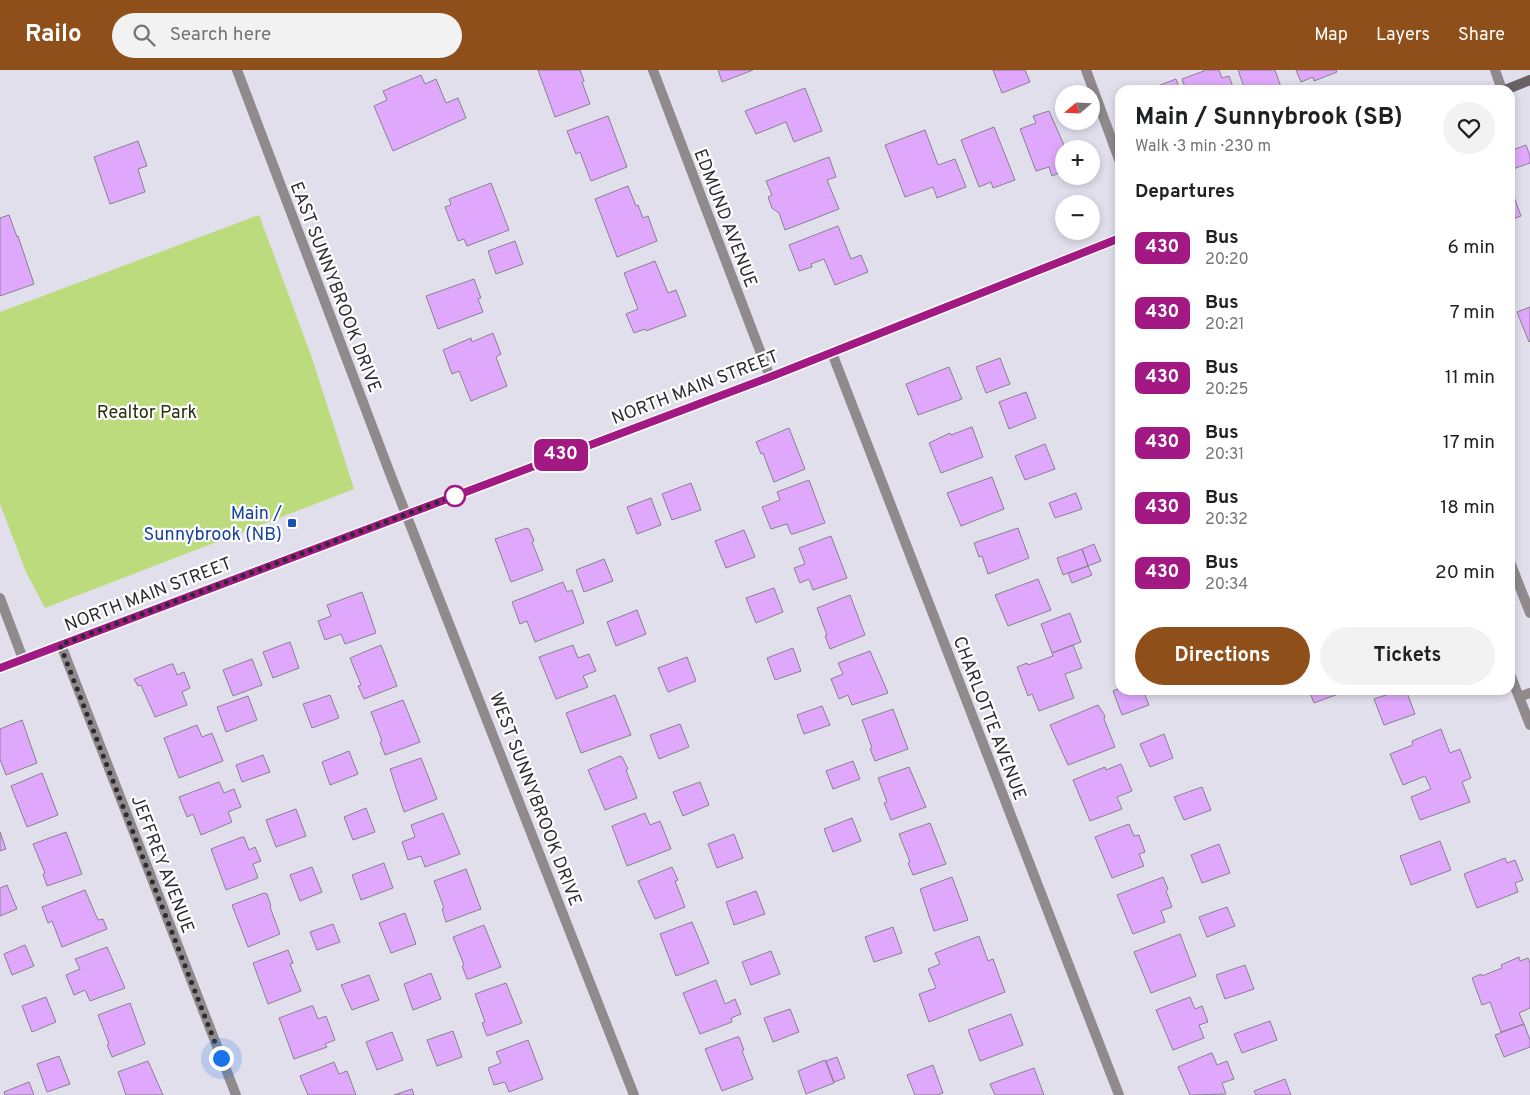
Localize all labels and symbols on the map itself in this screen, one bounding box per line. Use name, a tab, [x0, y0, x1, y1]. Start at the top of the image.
north arrow	[1055, 85, 1100, 130]
street label: EDMUND AVENUE	[688, 146, 762, 291]
street label: EAST SUNNYBROOK DRIVE	[284, 179, 385, 396]
street label: NORTH MAIN STREET	[609, 346, 782, 431]
park label: Realtor Park	[97, 402, 197, 425]
line badge: 430	[532, 439, 590, 471]
unlabelled marker	[444, 485, 466, 507]
place label: Main / Sunnybrook (NB)	[144, 503, 282, 547]
marker: Main / Sunnybrook (NB)	[286, 517, 298, 529]
street label: NORTH MAIN STREET	[62, 553, 235, 638]
street label: CHARLOTTE AVENUE	[947, 633, 1030, 804]
street label: WEST SUNNYBROOK DRIVE	[483, 690, 586, 910]
street label: JEFFREY AVENUE	[125, 792, 199, 937]
your location	[209, 1046, 234, 1071]

